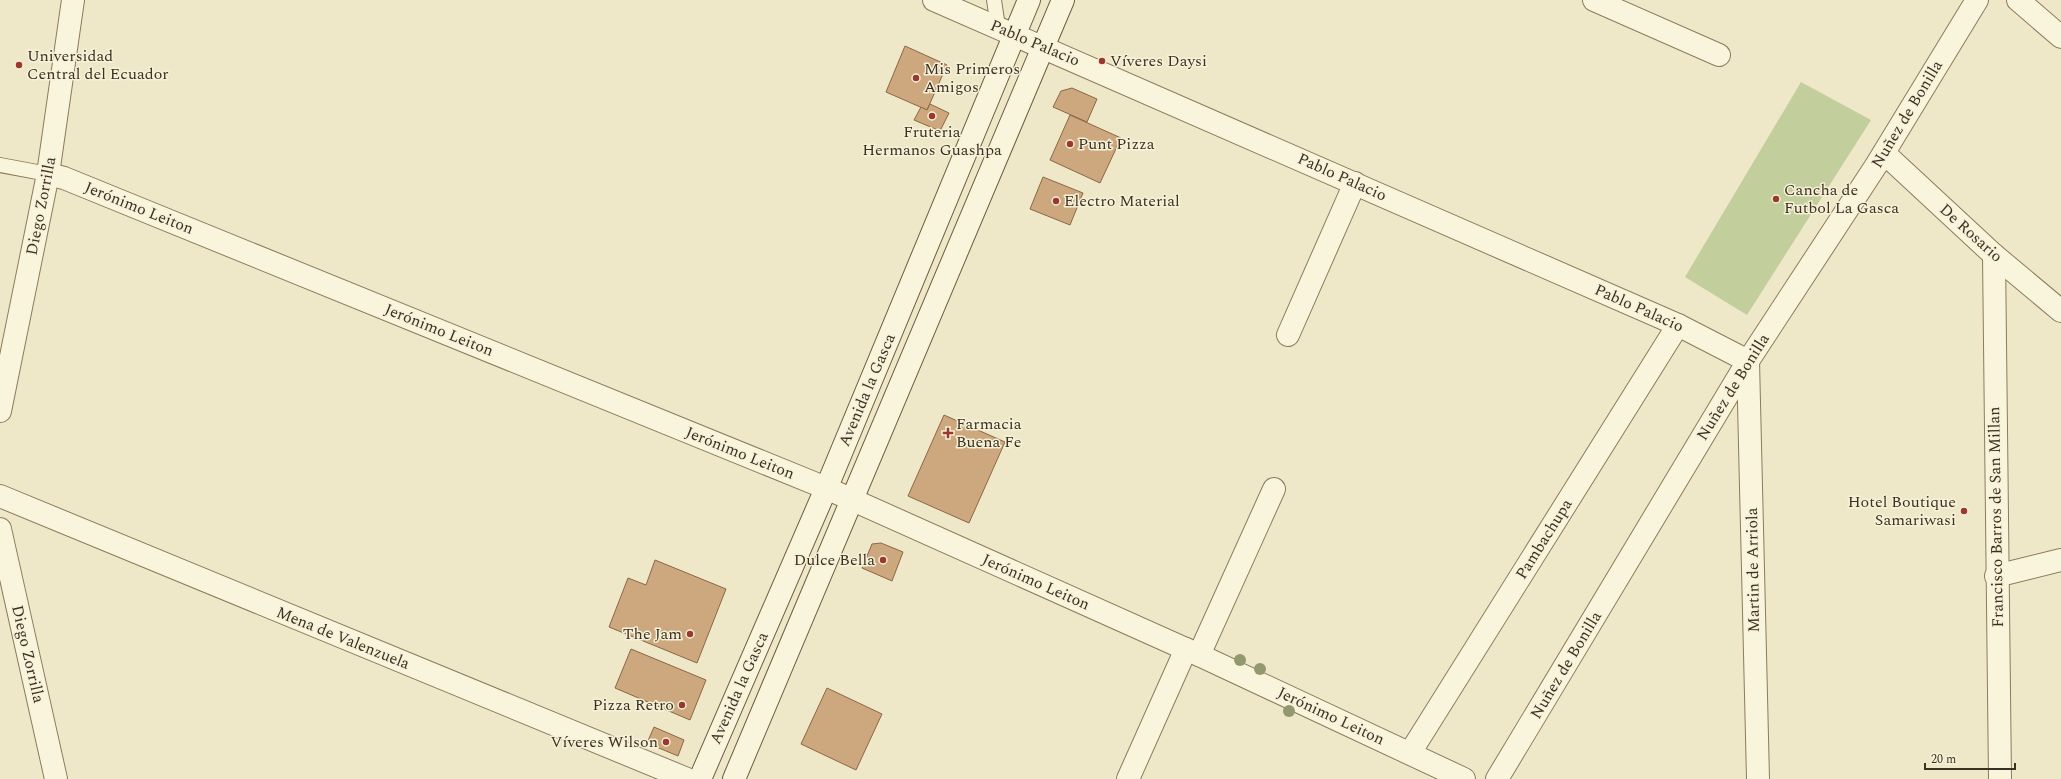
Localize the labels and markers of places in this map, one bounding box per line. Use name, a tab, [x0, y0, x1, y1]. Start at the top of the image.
place label: Universidad Central del Ecuador	[27, 44, 169, 86]
place label: Víveres Daysi	[1110, 49, 1207, 73]
marker: Víveres Daysi	[1097, 56, 1107, 66]
place label: Mis Primeros Amigos	[924, 57, 1020, 99]
marker: Universidad Central del Ecuador	[14, 60, 24, 70]
marker: Mis Primeros Amigos	[911, 73, 921, 83]
marker: Fruteria Hermanos Guashpa	[927, 111, 937, 121]
place label: Fruteria Hermanos Guashpa	[862, 120, 1002, 162]
place label: Punt Pizza	[1078, 132, 1155, 156]
marker: Punt Pizza	[1065, 139, 1075, 149]
place label: Cancha de Futbol La Gasca	[1784, 178, 1899, 220]
place label: Electro Material	[1064, 189, 1180, 213]
marker: Cancha de Futbol La Gasca	[1771, 194, 1781, 204]
marker: Electro Material	[1051, 196, 1061, 206]
place label: Farmacia Buena Fe	[956, 412, 1022, 454]
marker: Farmacia Buena Fe	[943, 428, 953, 438]
place label: Hotel Boutique Samariwasi	[1848, 490, 1956, 532]
marker: Hotel Boutique Samariwasi	[1959, 506, 1969, 516]
place label: Dulce Bella	[794, 548, 875, 572]
marker: Dulce Bella	[878, 555, 888, 565]
place label: The Jam	[623, 622, 682, 646]
marker: The Jam	[685, 629, 695, 639]
place label: Pizza Retro	[592, 693, 674, 717]
marker: Pizza Retro	[677, 700, 687, 710]
place label: Víveres Wilson	[551, 730, 658, 754]
marker: Víveres Wilson	[661, 737, 671, 747]

